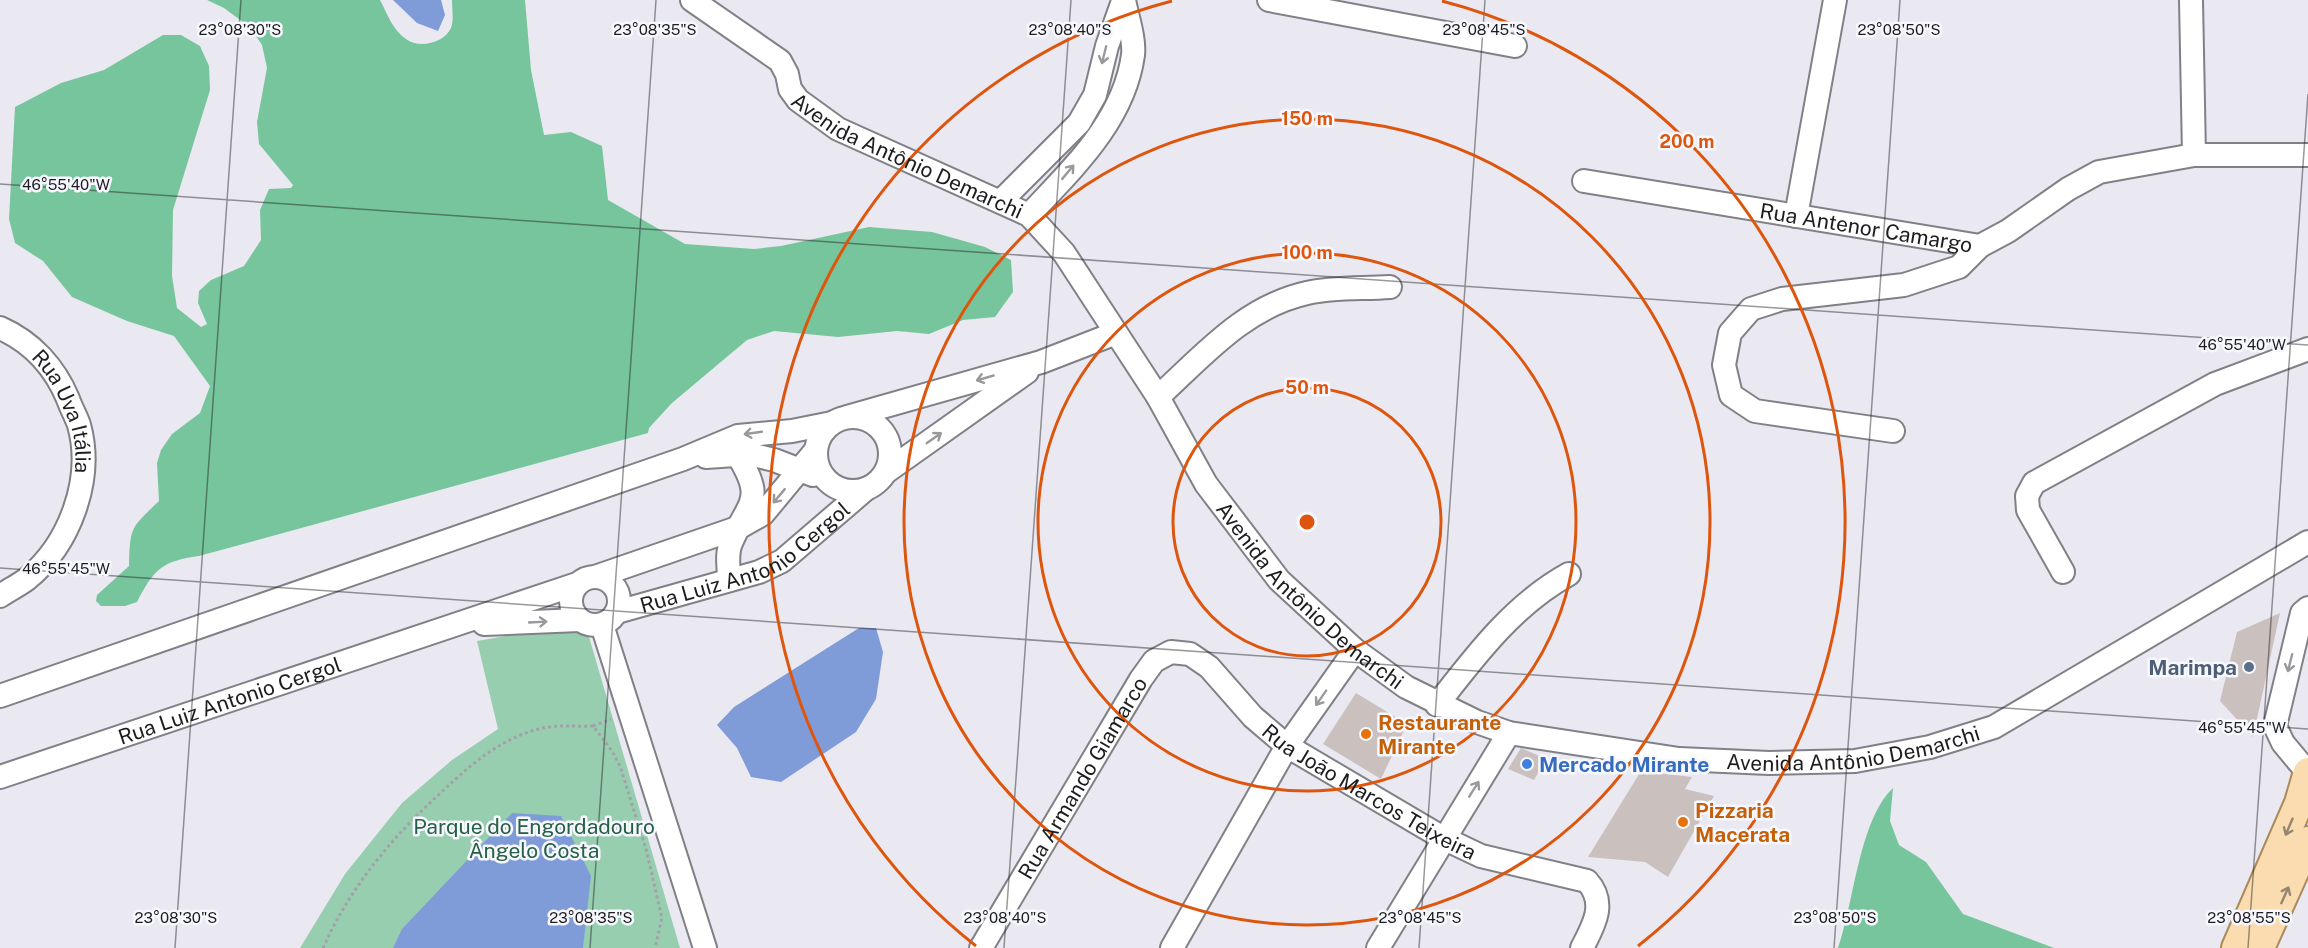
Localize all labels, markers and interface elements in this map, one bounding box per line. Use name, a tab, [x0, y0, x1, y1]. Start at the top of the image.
text: 23°08'30"S	[199, 21, 281, 38]
text: 23°08'35"S	[613, 21, 697, 38]
text: 23°08'40"S	[1029, 21, 1111, 38]
text: 23°08'45"S	[1442, 21, 1526, 38]
text: 23°08'50"S	[1857, 21, 1941, 38]
one-way arrow	[1098, 45, 1110, 64]
street label: Avenida Antônio Demarchi	[787, 87, 1027, 223]
text: 150 m	[1281, 108, 1333, 129]
text: 200 m	[1660, 131, 1714, 152]
one-way arrow	[1061, 165, 1075, 180]
text: 46°55'40"W	[22, 176, 110, 193]
street label: Rua Antenor Camargo	[1758, 198, 1974, 257]
text: 100 m	[1281, 242, 1333, 263]
text: 46°55'40"W	[2198, 336, 2286, 353]
street label: Rua Uva Itália	[28, 344, 96, 474]
one-way arrow	[976, 373, 995, 384]
text: 50 m	[1285, 377, 1329, 398]
one-way arrow	[744, 428, 764, 439]
one-way arrow	[925, 432, 941, 444]
one-way arrow	[772, 488, 786, 503]
street label: Rua Luiz Antonio Cergol	[637, 496, 855, 617]
street label: Avenida Antônio Demarchi	[1211, 497, 1409, 694]
centre of rings	[1297, 512, 1317, 532]
text: 46°55'45"W	[22, 560, 110, 577]
one-way arrow	[528, 616, 548, 627]
street label: Rua Luiz Antonio Cergol	[115, 651, 344, 749]
one-way arrow	[2284, 653, 2296, 672]
place label: Marimpa	[2148, 655, 2237, 680]
marker: Marimpa	[2242, 660, 2256, 674]
street label: Rua Armando Giamarco	[1013, 672, 1152, 883]
one-way arrow	[1315, 689, 1327, 705]
place label: Restaurante Mirante	[1378, 710, 1501, 759]
street label: Rua João Marcos Teixeira	[1257, 718, 1480, 864]
text: 46°55'45"W	[2198, 719, 2286, 736]
street label: Avenida Antônio Demarchi	[1726, 720, 1982, 776]
marker: Restaurante Mirante	[1359, 727, 1373, 741]
place label: Mercado Mirante	[1539, 752, 1709, 777]
marker: Mercado Mirante	[1520, 757, 1534, 771]
one-way arrow	[1469, 781, 1481, 798]
place label: Pizzaria Macerata	[1695, 798, 1790, 847]
park label: Parque do Engordadouro Ângelo Costa	[413, 814, 655, 863]
marker: Pizzaria Macerata	[1676, 815, 1690, 829]
one-way arrow	[2283, 817, 2294, 835]
one-way arrow	[2280, 886, 2291, 904]
text: 23°08'30"S	[135, 909, 217, 926]
text: 23°08'35"S	[549, 909, 633, 926]
text: 23°08'40"S	[964, 909, 1046, 926]
text: 23°08'45"S	[1378, 909, 1462, 926]
text: 23°08'50"S	[1793, 909, 1877, 926]
text: 23°08'55"S	[2207, 909, 2291, 926]

